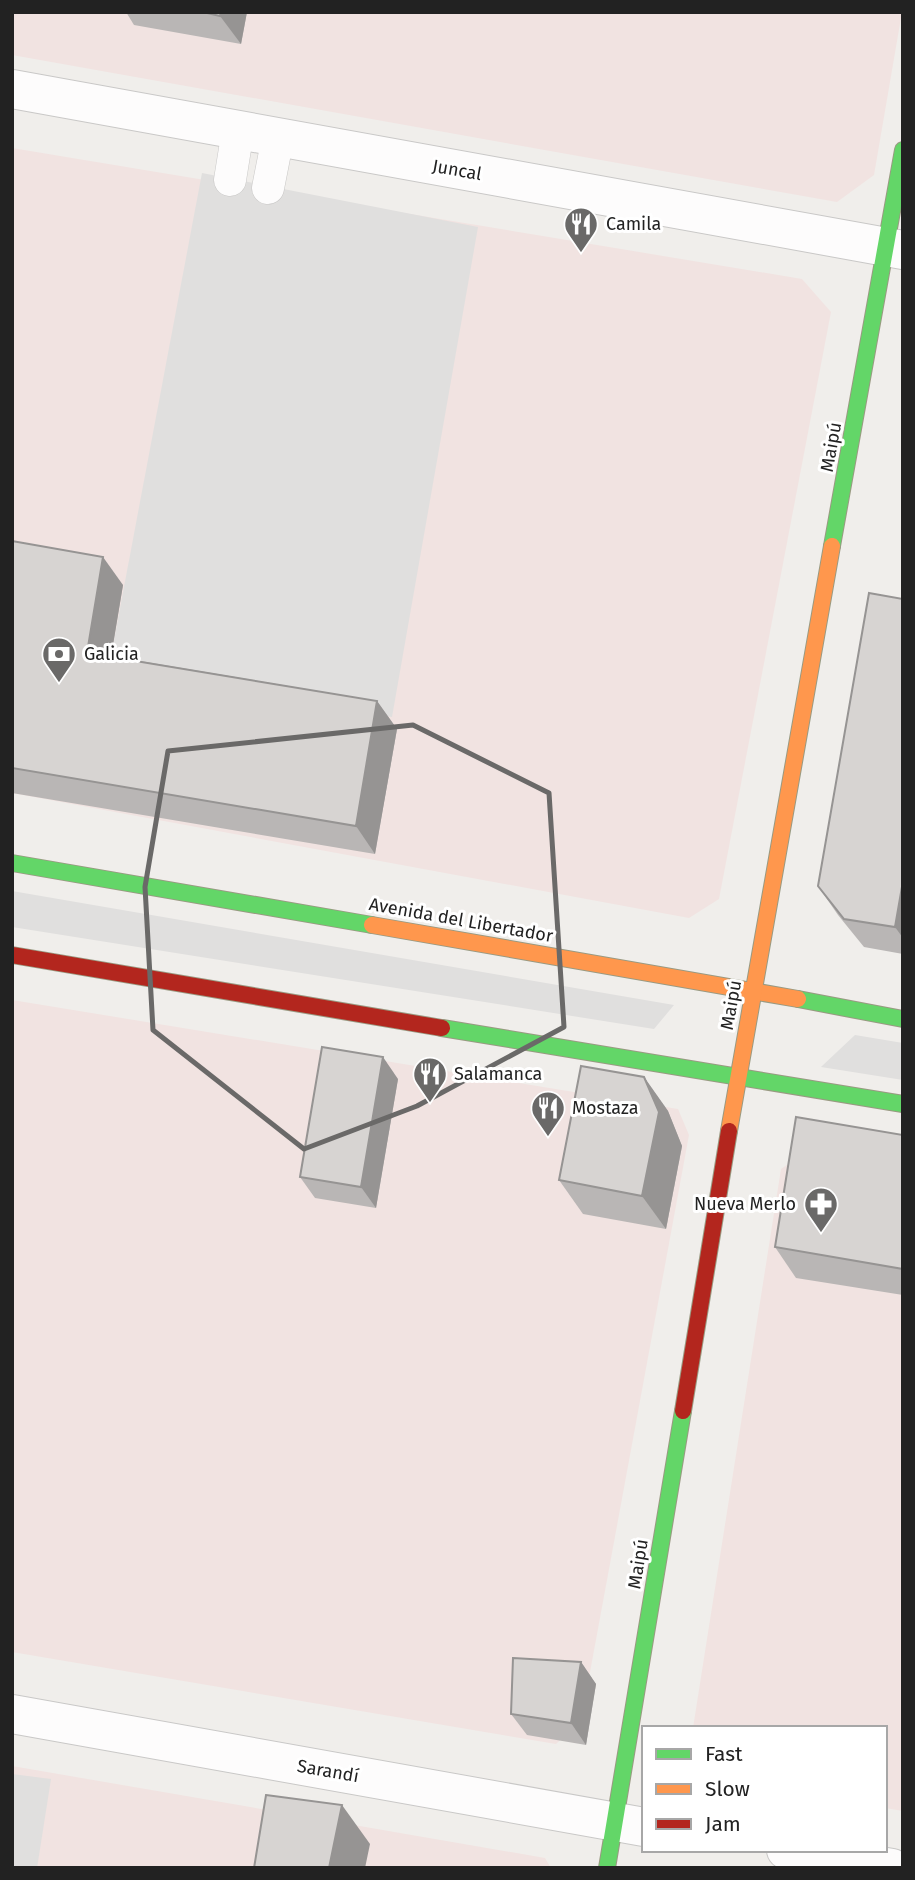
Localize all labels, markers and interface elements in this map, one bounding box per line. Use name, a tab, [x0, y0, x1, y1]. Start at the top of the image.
street label: Juncal	[431, 155, 483, 185]
restaurant icon: Camila	[562, 205, 600, 254]
place label: Camila	[606, 213, 661, 235]
street label: Maipú	[816, 420, 846, 474]
bank icon: Galicia	[40, 635, 78, 684]
place label: Galicia	[84, 643, 139, 665]
street label: Avenida del Libertador	[367, 893, 555, 947]
street label: Maipú	[716, 978, 746, 1032]
restaurant icon: Salamanca	[411, 1055, 449, 1104]
place label: Salamanca	[454, 1063, 542, 1085]
restaurant icon: Mostaza	[529, 1089, 567, 1138]
place label: Mostaza	[572, 1097, 638, 1119]
pharmacy icon: Nueva Merlo	[802, 1185, 840, 1234]
place label: Nueva Merlo	[694, 1193, 796, 1215]
street label: Maipú	[623, 1538, 653, 1590]
legend	[642, 1726, 887, 1852]
text: Fast	[705, 1741, 743, 1767]
street label: Sarandí	[295, 1755, 361, 1787]
text: Slow	[705, 1776, 750, 1802]
text: Jam	[705, 1811, 741, 1837]

